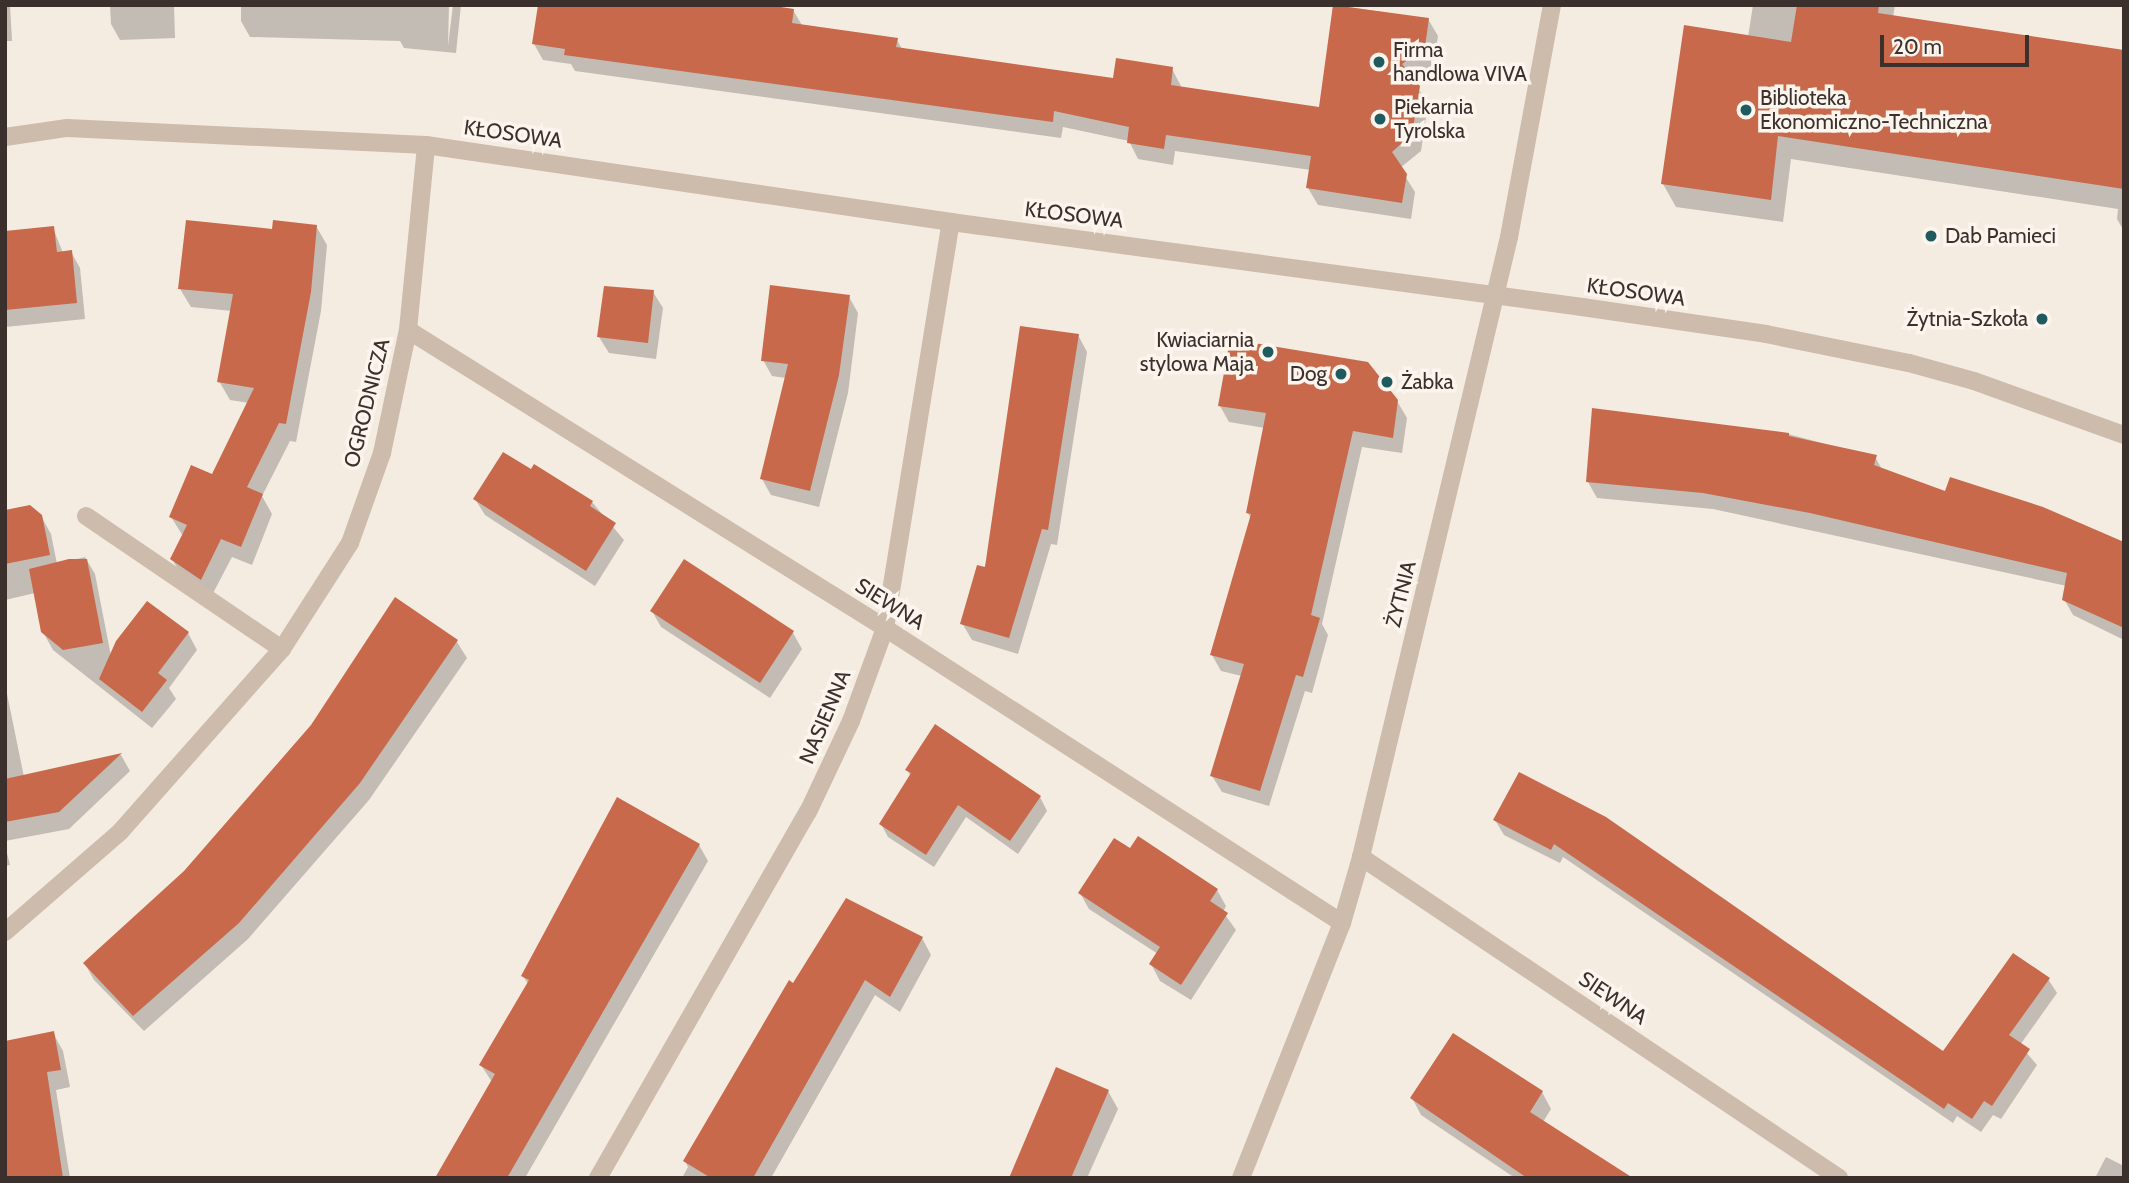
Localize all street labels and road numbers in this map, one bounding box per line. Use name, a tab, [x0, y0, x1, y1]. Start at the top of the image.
street label: KŁOSOWA	[462, 115, 564, 153]
street label: KŁOSOWA	[1023, 196, 1125, 234]
street label: KŁOSOWA	[1585, 273, 1687, 311]
street label: OGRODNICZA	[339, 336, 395, 470]
street label: ŻYTNIA	[1381, 558, 1421, 630]
street label: SIEWNA	[851, 573, 929, 635]
street label: NASIENNA	[794, 666, 856, 768]
street label: SIEWNA	[1574, 966, 1652, 1030]

